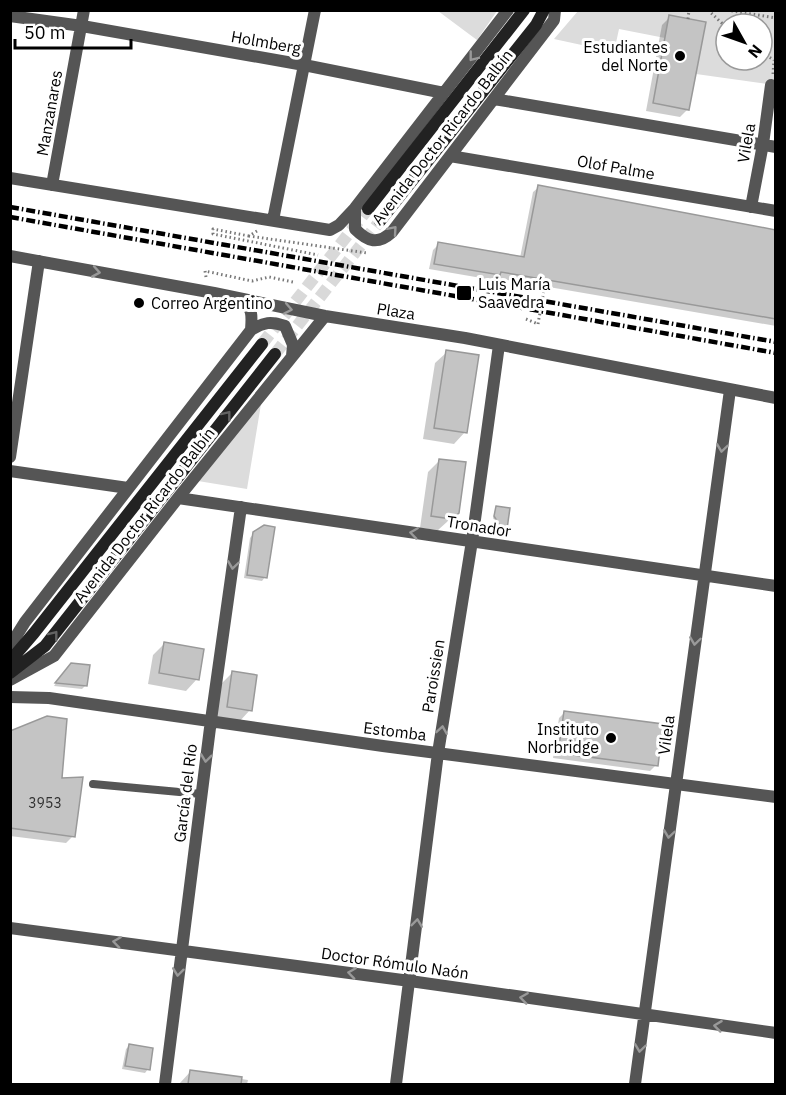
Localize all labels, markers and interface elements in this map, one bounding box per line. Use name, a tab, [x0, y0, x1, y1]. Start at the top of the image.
scale bar	[15, 12, 130, 50]
north arrow	[714, 12, 774, 72]
text: 50 m	[24, 21, 66, 44]
street label: Holmberg	[229, 26, 303, 58]
place label: Estudiantes del Norte	[583, 37, 668, 75]
text: N	[744, 41, 767, 63]
street label: Avenida Doctor Ricardo Balbín	[367, 45, 517, 229]
marker: Estudiantes del Norte	[673, 49, 687, 63]
one-way arrow	[469, 50, 480, 61]
street label: Manzanares	[32, 69, 66, 157]
street label: Vilela	[733, 121, 759, 164]
street label: Olof Palme	[576, 150, 657, 184]
one-way arrow	[385, 226, 396, 237]
one-way arrow	[91, 265, 101, 278]
place label: Luis María Saavedra	[478, 274, 551, 312]
marker: Luis María Saavedra	[455, 284, 473, 302]
place label: Correo Argentino	[151, 293, 273, 313]
marker: Correo Argentino	[132, 296, 146, 310]
street label: Plaza	[375, 298, 417, 324]
one-way arrow	[283, 301, 293, 314]
one-way arrow	[219, 411, 230, 422]
street label: Avenida Doctor Ricardo Balbín	[69, 423, 219, 607]
one-way arrow	[717, 443, 729, 452]
street label: Tronador	[445, 511, 513, 541]
one-way arrow	[409, 527, 419, 539]
one-way arrow	[227, 560, 239, 569]
one-way arrow	[47, 630, 58, 641]
one-way arrow	[690, 636, 702, 646]
street label: Paroissien	[417, 638, 449, 714]
street label: Vilela	[653, 713, 679, 756]
street label: Estomba	[362, 717, 428, 745]
place label: Instituto Norbridge	[527, 719, 599, 757]
one-way arrow	[435, 725, 447, 734]
marker: Instituto Norbridge	[604, 731, 618, 745]
street label: García del Río	[169, 743, 201, 843]
one-way arrow	[200, 753, 213, 763]
house number: 3953	[28, 794, 62, 812]
one-way arrow	[663, 830, 675, 839]
one-way arrow	[411, 918, 423, 928]
one-way arrow	[113, 936, 122, 949]
street label: Doctor Rómulo Naón	[320, 943, 470, 983]
one-way arrow	[173, 968, 185, 977]
one-way arrow	[348, 968, 357, 980]
one-way arrow	[520, 993, 529, 1005]
one-way arrow	[713, 1020, 722, 1032]
one-way arrow	[635, 1044, 647, 1053]

